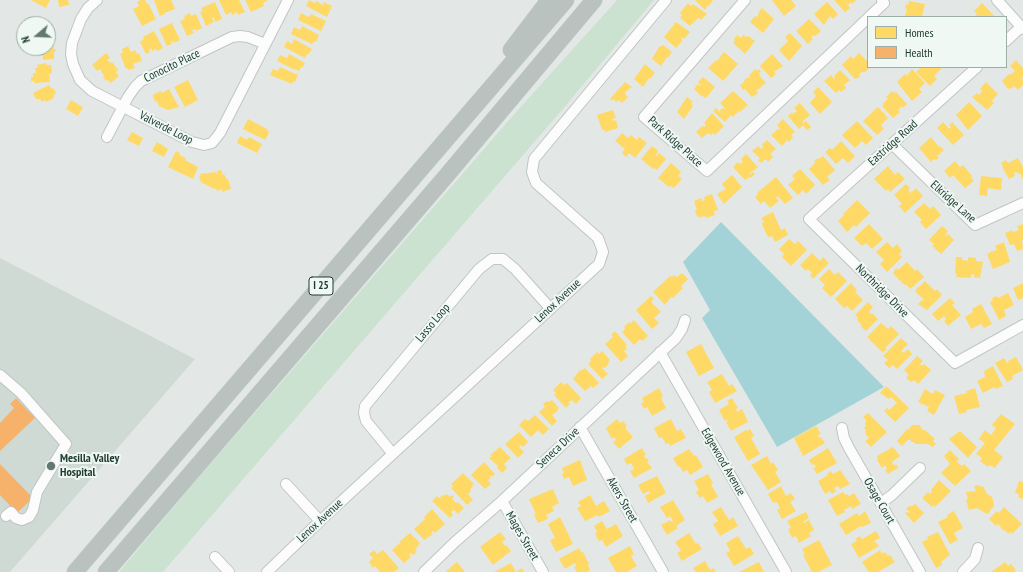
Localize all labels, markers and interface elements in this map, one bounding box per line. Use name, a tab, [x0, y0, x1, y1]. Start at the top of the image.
north arrow	[16, 16, 56, 56]
legend	[867, 16, 1007, 68]
text: Homes	[905, 25, 933, 40]
text: N	[18, 34, 33, 45]
text: Health	[905, 45, 933, 60]
street label: Conocito Place	[142, 46, 202, 86]
street label: Valverde Loop	[137, 108, 195, 148]
street label: Park Ridge Place	[645, 114, 705, 170]
street label: Eastridge Road	[865, 117, 921, 169]
street label: Elkridge Lane	[927, 178, 979, 226]
street label: Northridge Drive	[852, 261, 912, 321]
street label: Lenox Avenue	[532, 276, 584, 326]
road number: I 25	[309, 277, 333, 295]
street label: Lasso Loop	[413, 301, 453, 345]
street label: Seneca Drive	[533, 424, 583, 472]
street label: Edgewood Avenue	[698, 426, 748, 498]
place label: Mesilla Valley Hospital	[60, 452, 119, 480]
marker: Mesilla Valley Hospital	[45, 460, 57, 472]
street label: Akers Street	[603, 475, 641, 525]
street label: Osage Court	[860, 476, 898, 526]
street label: Lenox Avenue	[294, 496, 346, 546]
street label: Mages Street	[502, 509, 542, 563]

